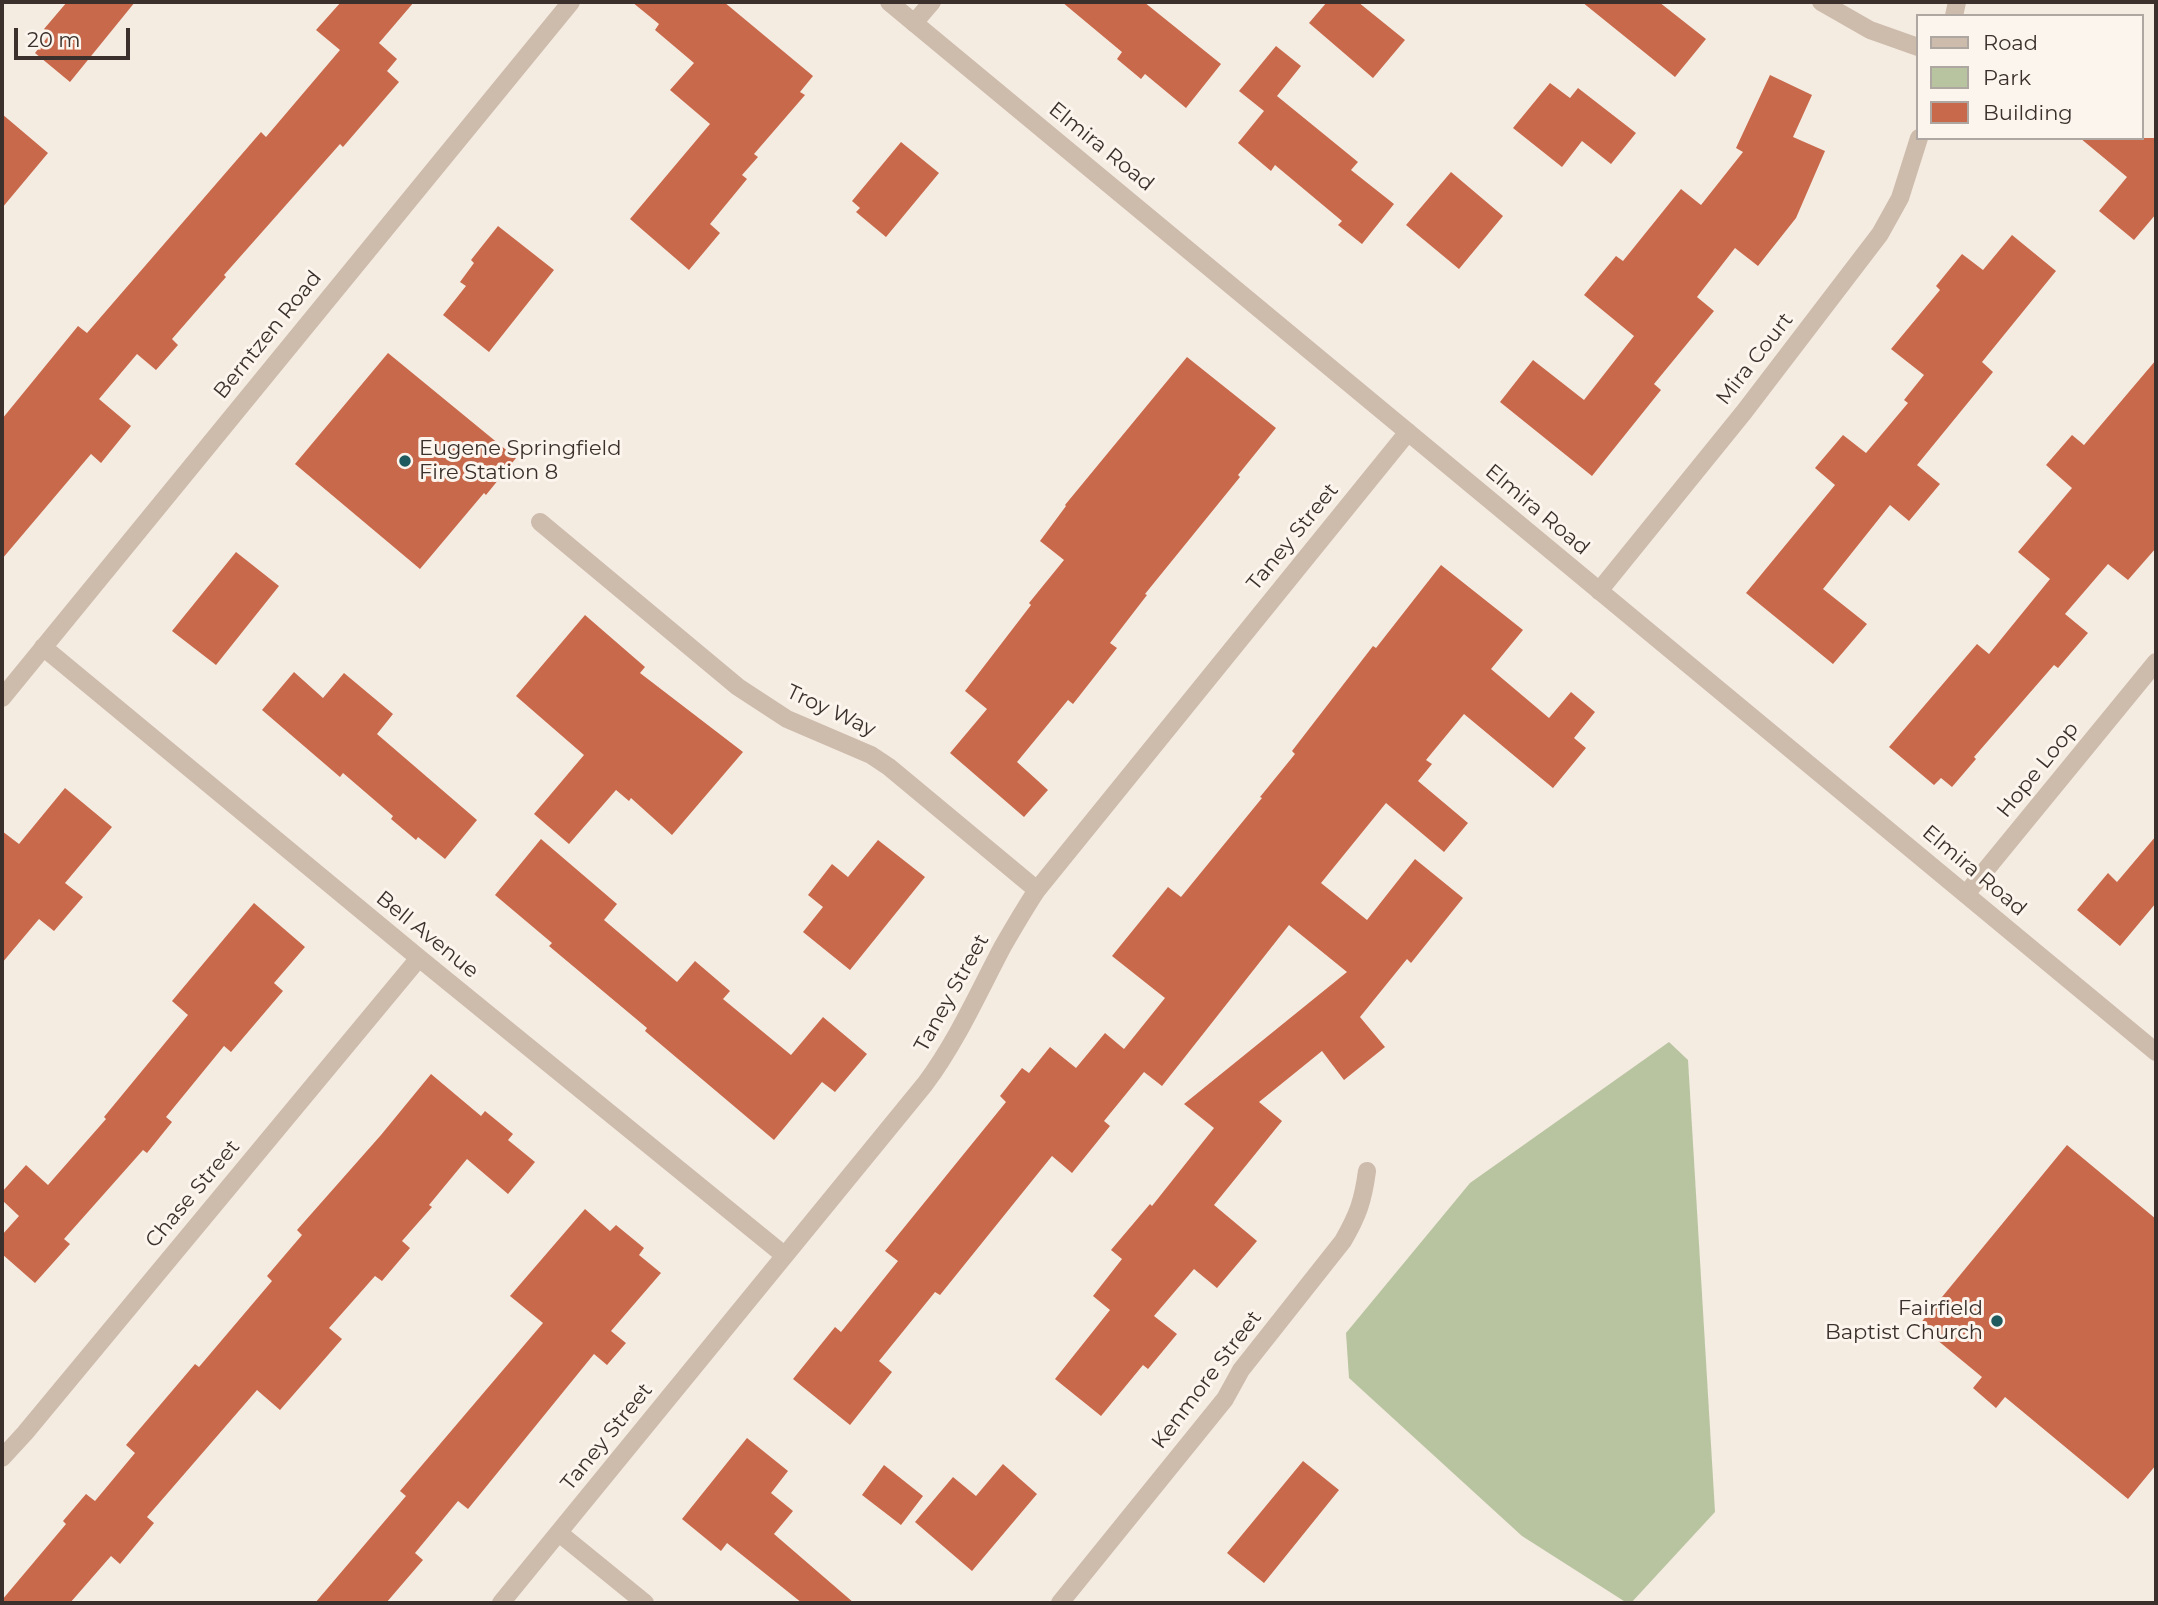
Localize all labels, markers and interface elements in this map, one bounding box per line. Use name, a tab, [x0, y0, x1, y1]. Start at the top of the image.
scale bar	[18, 14, 133, 58]
legend	[1916, 14, 2144, 140]
text: 20 m	[27, 27, 81, 52]
text: Road	[1983, 30, 2038, 55]
text: Park	[1983, 65, 2031, 90]
street label: Elmira Road	[1043, 97, 1159, 197]
text: Building	[1983, 100, 2073, 125]
street label: Berntzen Road	[209, 266, 327, 404]
street label: Mira Court	[1711, 308, 1799, 410]
place label: Eugene Springfield Fire Station 8	[419, 436, 621, 486]
marker: Eugene Springfield Fire Station 8	[397, 453, 413, 469]
street label: Elmira Road	[1480, 459, 1594, 561]
street label: Taney Street	[1242, 478, 1344, 596]
street label: Troy Way	[783, 679, 879, 743]
street label: Hope Loop	[1992, 717, 2084, 823]
street label: Elmira Road	[1917, 820, 2031, 922]
street label: Bell Avenue	[371, 886, 483, 984]
street label: Taney Street	[909, 930, 995, 1056]
street label: Chase Street	[140, 1135, 246, 1253]
place label: Fairfield Baptist Church	[1825, 1296, 1983, 1346]
street label: Kenmore Street	[1147, 1306, 1267, 1454]
marker: Fairfield Baptist Church	[1989, 1313, 2005, 1329]
street label: Taney Street	[556, 1378, 658, 1496]

